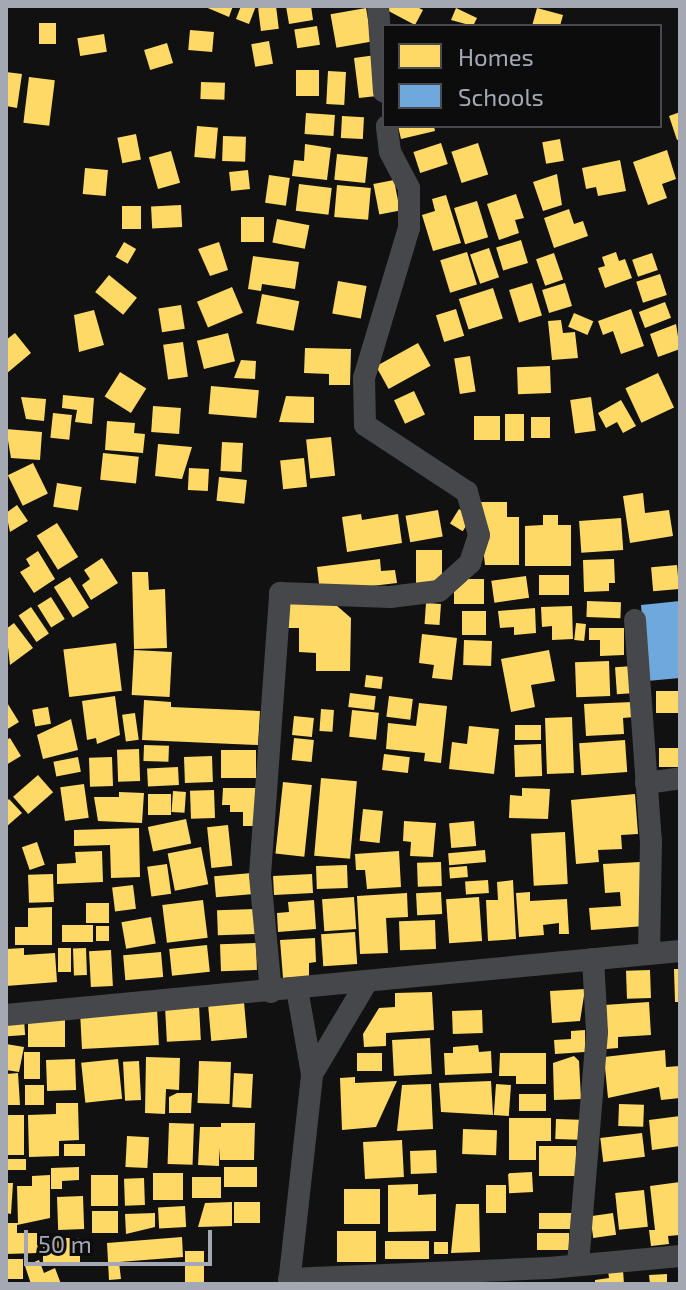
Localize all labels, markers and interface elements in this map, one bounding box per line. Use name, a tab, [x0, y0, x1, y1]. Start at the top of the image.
legend	[382, 24, 662, 128]
text: Homes	[458, 42, 534, 71]
text: Schools	[458, 82, 544, 111]
scale bar	[28, 1214, 216, 1264]
text: 50 m	[38, 1229, 92, 1258]

